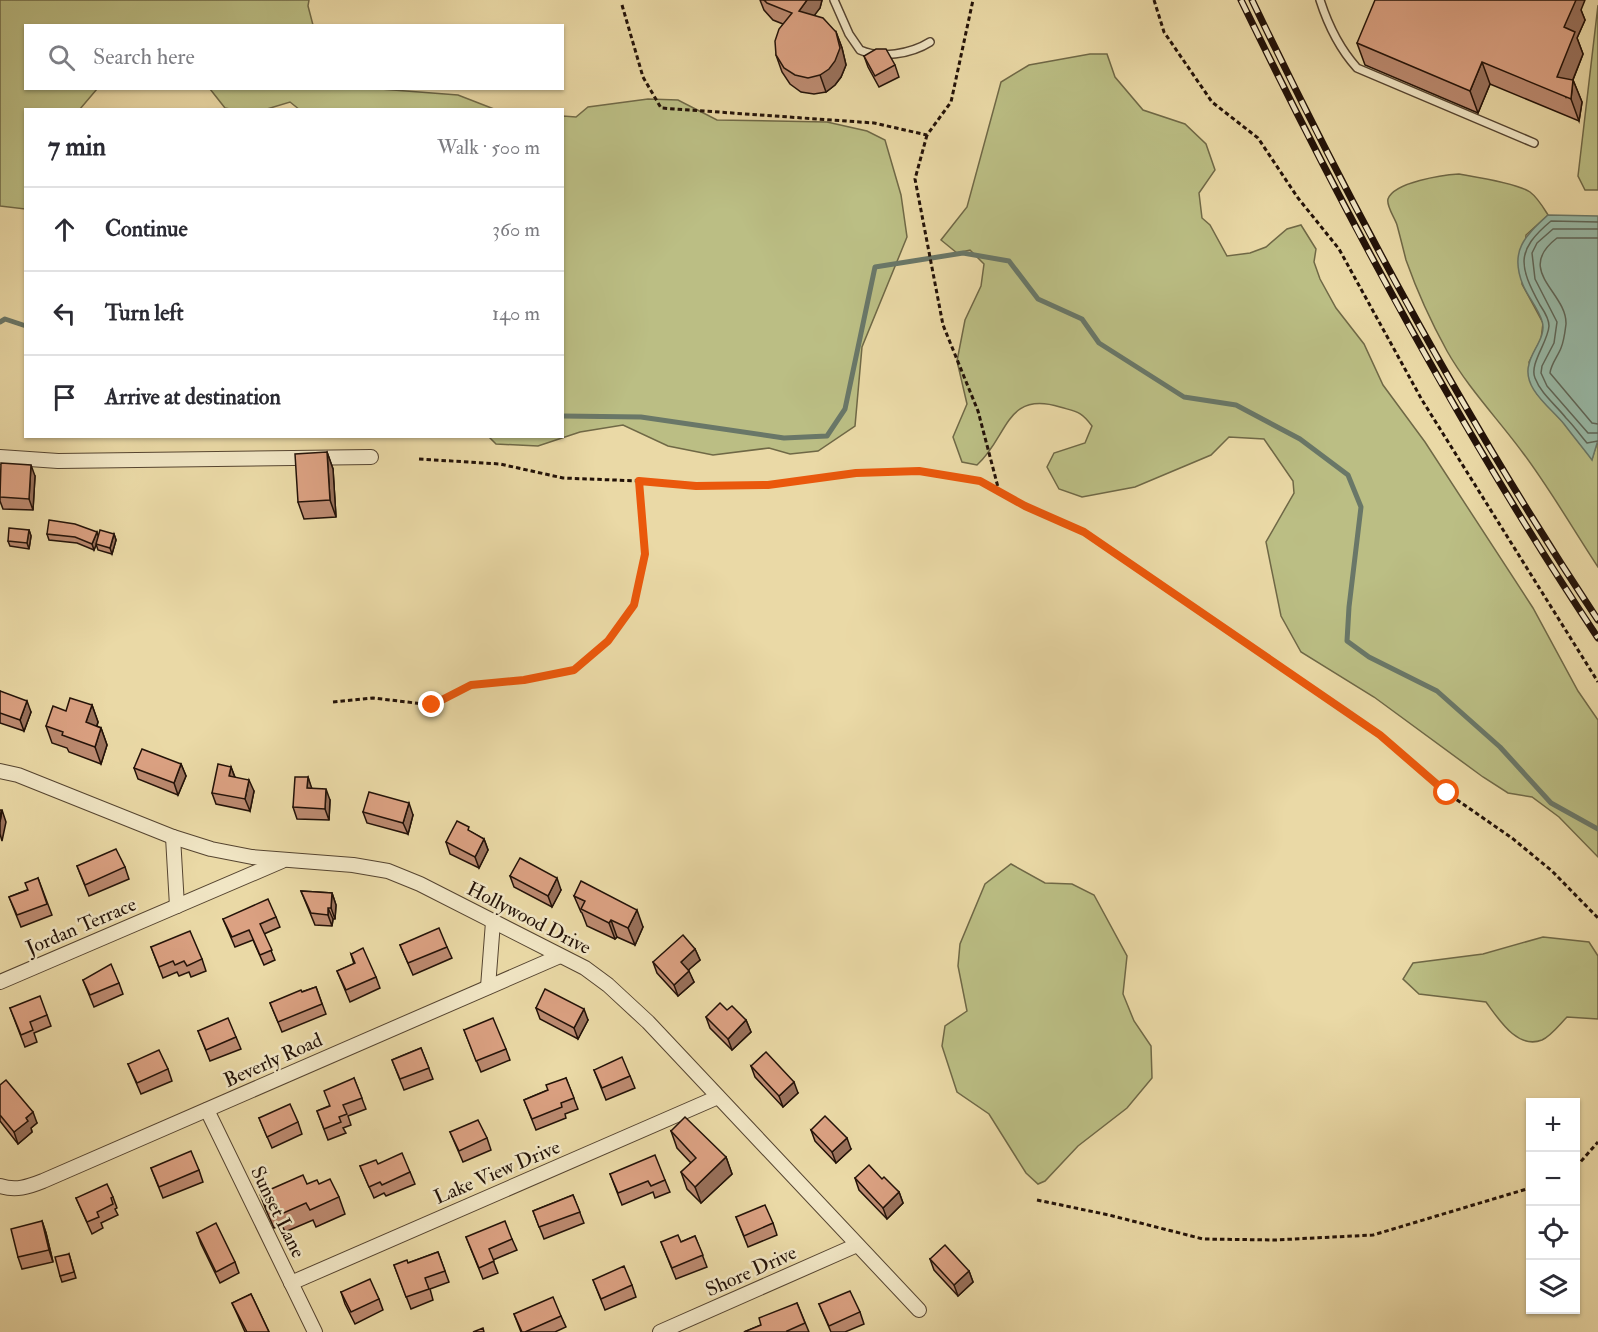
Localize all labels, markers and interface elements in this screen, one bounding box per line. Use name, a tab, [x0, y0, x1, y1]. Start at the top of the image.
search box	[24, 24, 564, 90]
icon: search	[45, 41, 78, 74]
text: Search here	[93, 43, 195, 71]
text: 7 min	[48, 131, 106, 163]
text: Walk · 500 m	[437, 135, 540, 160]
icon: ahead	[48, 213, 81, 246]
text: Continue	[105, 215, 188, 243]
text: 360 m	[492, 217, 540, 242]
icon: left	[48, 297, 81, 330]
text: Turn left	[105, 299, 184, 327]
text: 140 m	[492, 301, 540, 326]
icon: arrive	[48, 381, 81, 414]
text: Arrive at destination	[105, 383, 281, 411]
route end	[418, 691, 444, 717]
route start	[1433, 779, 1459, 805]
street label: Hollywood Drive	[463, 876, 595, 960]
street label: Jordan Terrace	[21, 892, 140, 961]
street label: Beverly Road	[220, 1027, 326, 1093]
map controls	[1526, 1098, 1580, 1314]
button: +	[1526, 1098, 1580, 1152]
street label: Lake View Drive	[430, 1134, 564, 1210]
button: −	[1526, 1152, 1580, 1206]
street label: Sunset Lane	[245, 1162, 311, 1262]
button: locate	[1526, 1206, 1580, 1260]
street label: Shore Drive	[702, 1240, 800, 1302]
button: layers	[1526, 1260, 1580, 1314]

